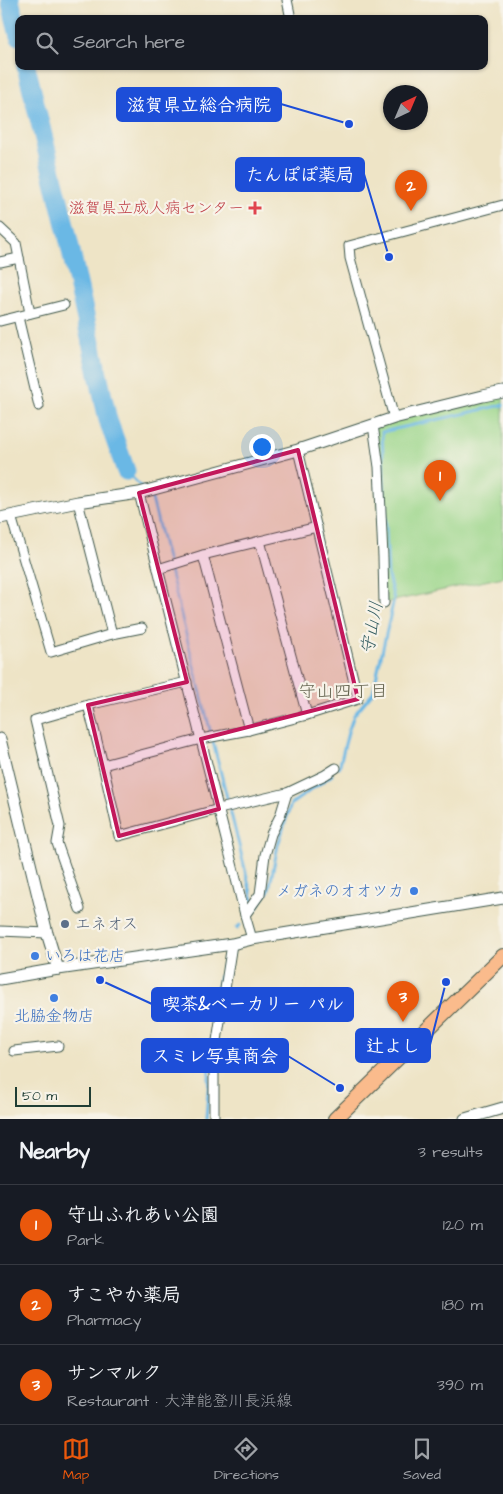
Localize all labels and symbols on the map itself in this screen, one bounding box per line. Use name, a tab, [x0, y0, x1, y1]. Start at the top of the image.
north arrow	[383, 85, 428, 130]
callout: 滋賀県立総合病院	[117, 88, 281, 121]
text: 滋賀県立総合病院	[127, 93, 271, 118]
callout: たんぽぽ薬局	[236, 158, 364, 191]
text: たんぽぽ薬局	[246, 163, 354, 188]
pin: 2	[395, 170, 427, 211]
place label: 滋賀県立成人病センター	[69, 197, 244, 219]
marker: 滋賀県立成人病センター	[248, 201, 262, 215]
your location	[249, 434, 275, 460]
pin: 1	[424, 460, 456, 501]
water label: 守山川	[355, 599, 389, 657]
district label: 守山四丁目	[298, 679, 388, 704]
place label: メガネのオオツカ	[276, 880, 404, 902]
marker: メガネのオオツカ	[408, 885, 420, 897]
place label: エネオス	[75, 913, 138, 935]
marker: エネオス	[59, 918, 71, 930]
place label: いろは花店	[45, 945, 125, 967]
marker: いろは花店	[29, 950, 41, 962]
pin: 3	[387, 981, 419, 1022]
callout: 喫茶&ベーカリー パル	[152, 988, 353, 1021]
marker: 北脇金物店	[48, 992, 60, 1004]
text: 喫茶&ベーカリー パル	[162, 992, 344, 1017]
place label: 北脇金物店	[14, 1005, 94, 1027]
callout: 辻よし	[356, 1029, 430, 1062]
text: 辻よし	[366, 1034, 420, 1059]
callout: スミレ写真商会	[142, 1039, 288, 1072]
text: スミレ写真商会	[152, 1044, 278, 1069]
scale bar	[15, 1084, 91, 1107]

